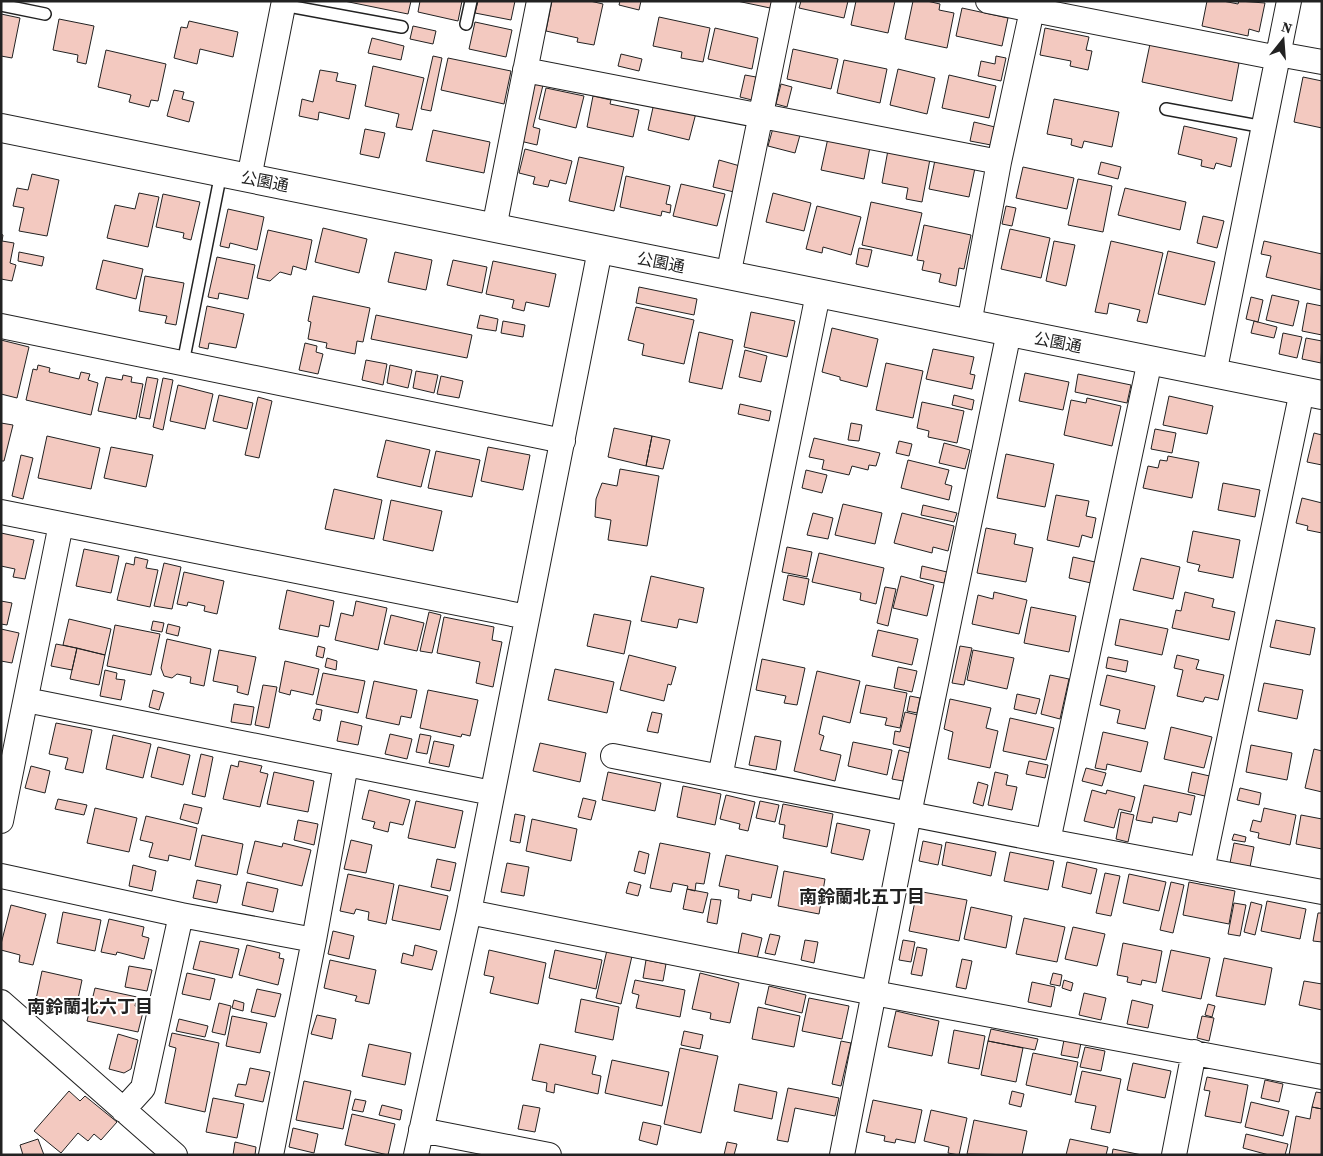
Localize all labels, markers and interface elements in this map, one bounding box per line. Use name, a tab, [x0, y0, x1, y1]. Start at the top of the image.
north arrow	[1258, 15, 1308, 65]
text: N	[1279, 17, 1295, 39]
street label: 公園通	[239, 166, 291, 196]
street label: 公園通	[635, 247, 687, 277]
street label: 公園通	[1032, 327, 1084, 357]
district label: 南鈴蘭北五丁目	[799, 884, 925, 909]
district label: 南鈴蘭北六丁目	[27, 994, 153, 1019]

